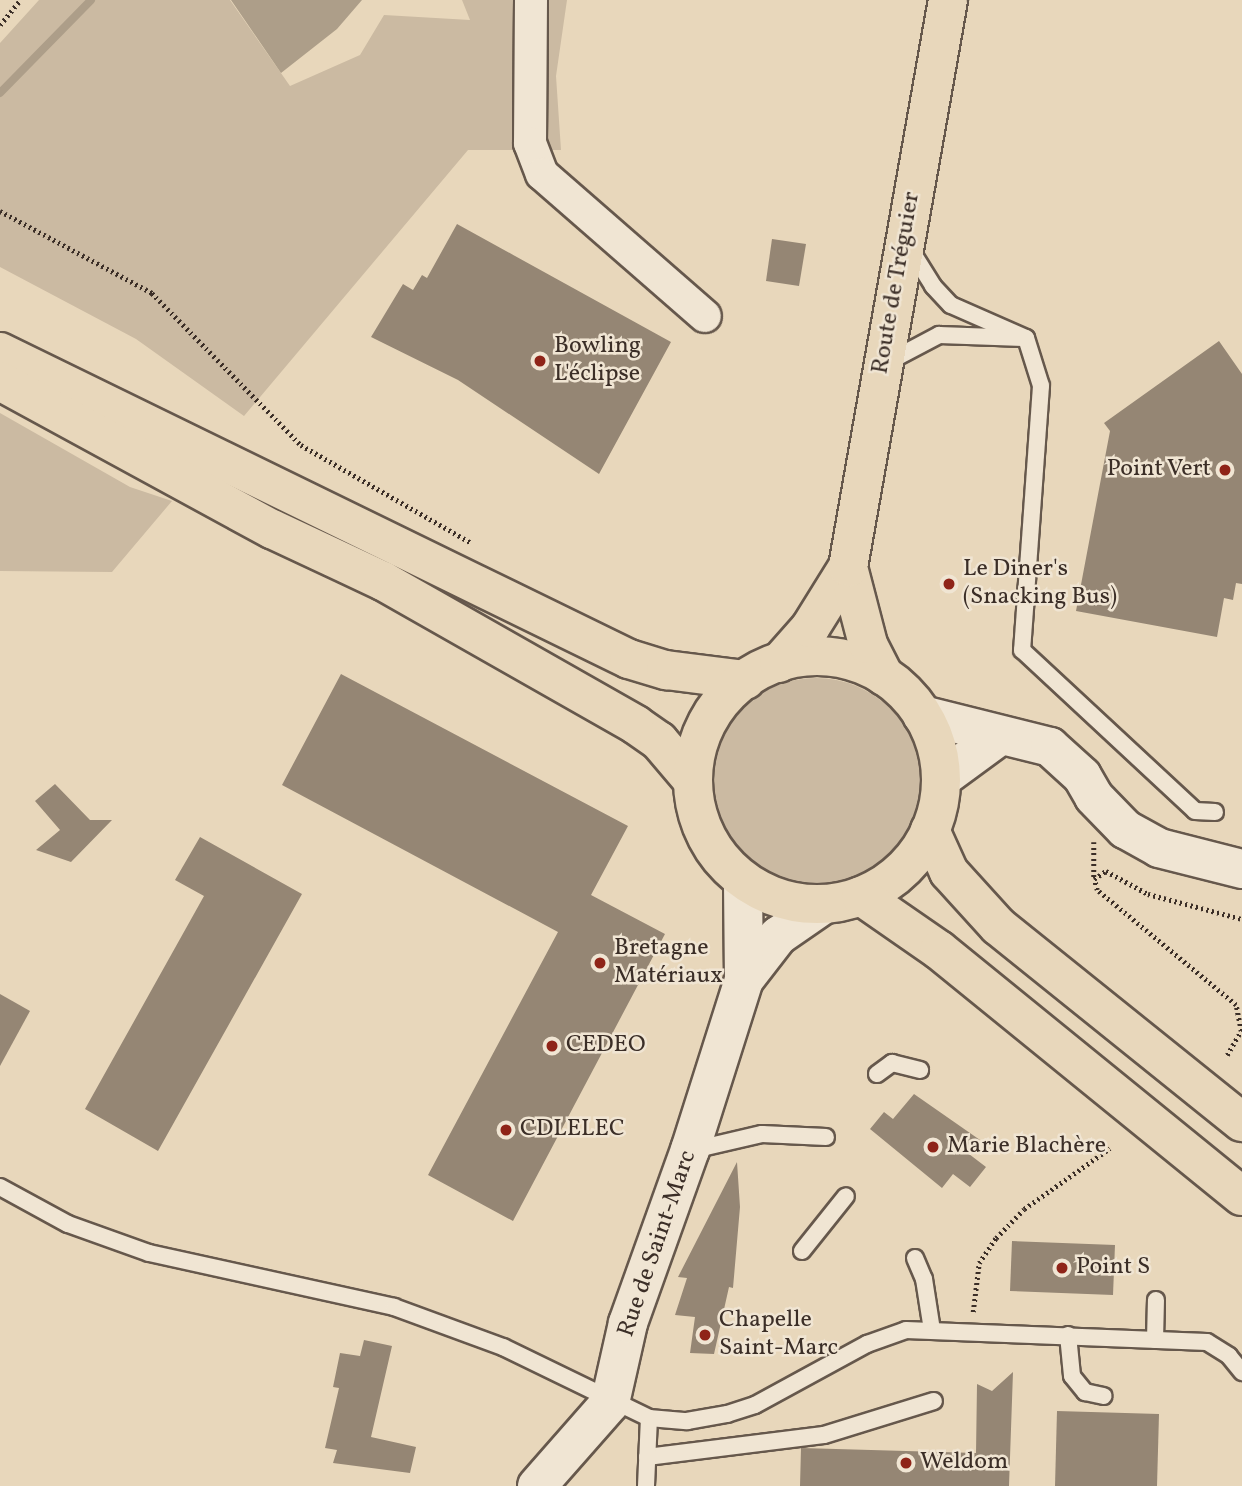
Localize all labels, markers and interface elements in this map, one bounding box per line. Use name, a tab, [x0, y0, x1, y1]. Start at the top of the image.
street label: Route de Tréguier	[867, 189, 927, 377]
place label: Bowling L'éclipse	[554, 333, 641, 389]
marker: Bowling L'éclipse	[532, 353, 548, 369]
place label: Point Vert	[1106, 456, 1211, 484]
marker: Point Vert	[1217, 462, 1233, 478]
place label: Le Diner's (Snacking Bus)	[963, 556, 1117, 612]
marker: Le Diner's (Snacking Bus)	[941, 576, 957, 592]
place label: Bretagne Matériaux	[614, 935, 723, 991]
marker: Bretagne Matériaux	[592, 955, 608, 971]
place label: CEDEO	[566, 1032, 646, 1060]
marker: CEDEO	[544, 1038, 560, 1054]
place label: CDLELEC	[520, 1116, 625, 1144]
marker: CDLELEC	[498, 1122, 514, 1138]
place label: Marie Blachère	[947, 1133, 1106, 1161]
marker: Marie Blachère	[925, 1139, 941, 1155]
street label: Rue de Saint-Marc	[613, 1147, 703, 1341]
place label: Point S	[1076, 1254, 1150, 1282]
marker: Point S	[1054, 1260, 1070, 1276]
place label: Chapelle Saint-Marc	[719, 1307, 838, 1363]
marker: Chapelle Saint-Marc	[697, 1327, 713, 1343]
place label: Weldom	[920, 1449, 1008, 1477]
marker: Weldom	[898, 1455, 914, 1471]

